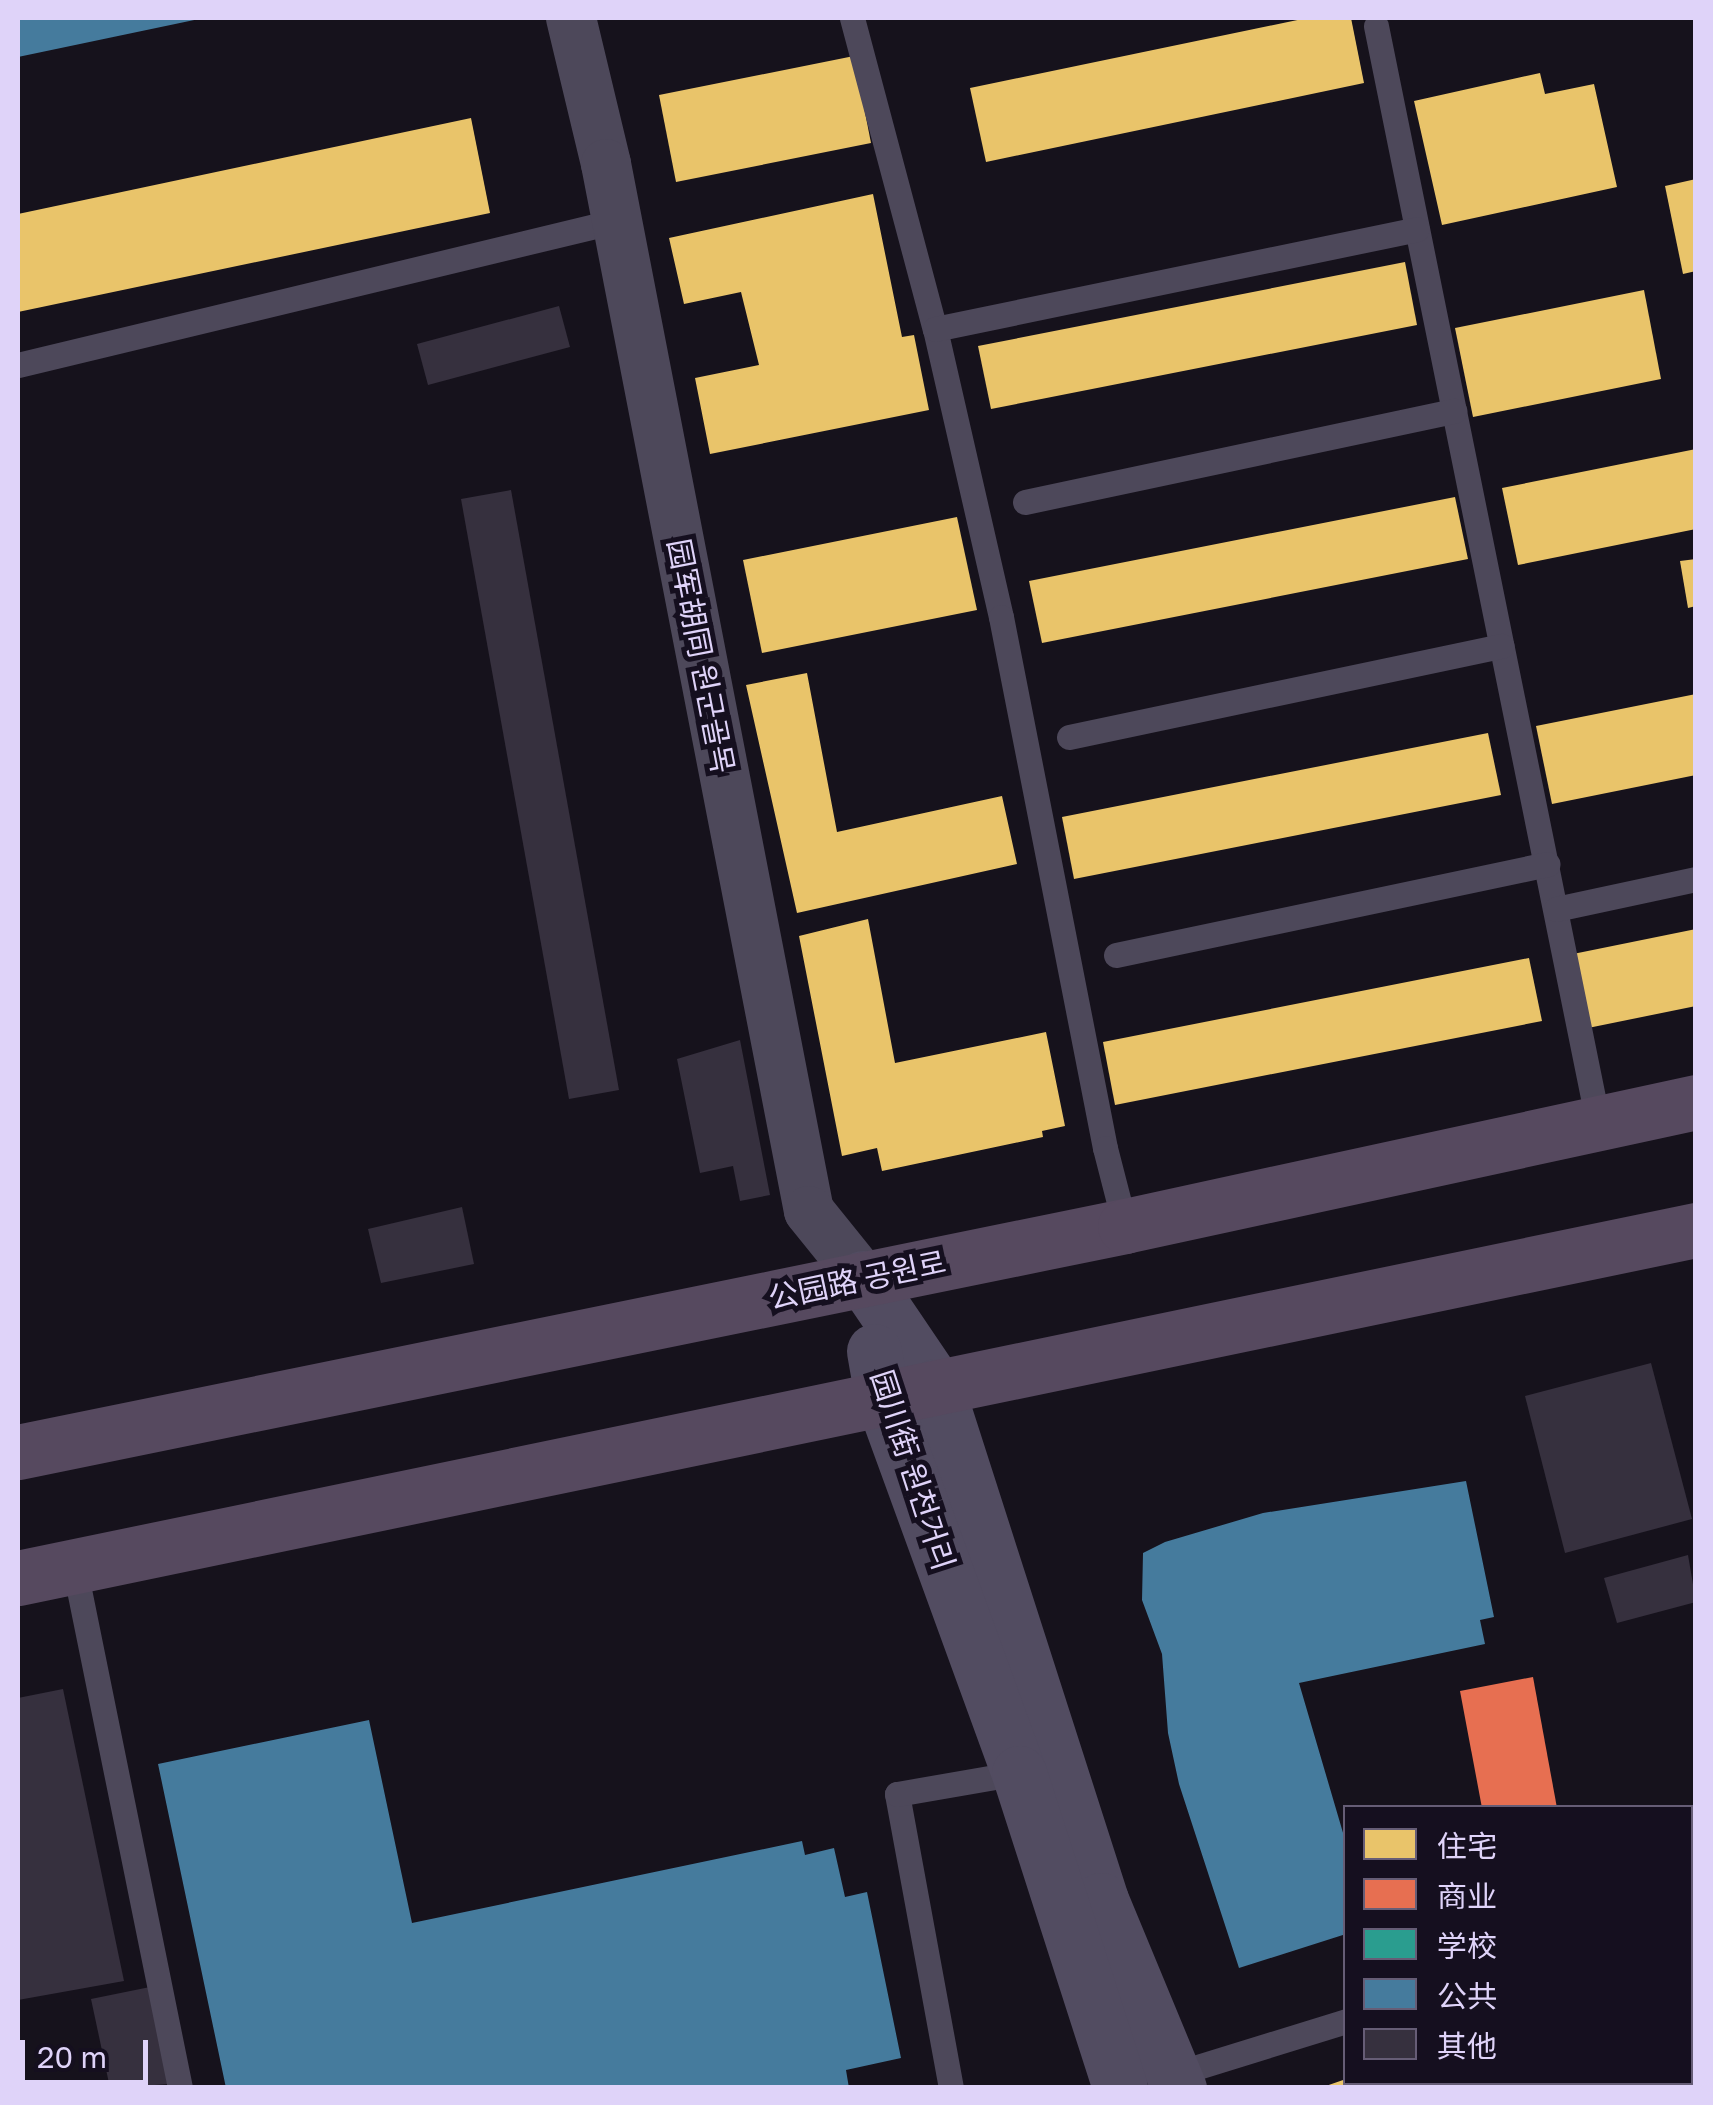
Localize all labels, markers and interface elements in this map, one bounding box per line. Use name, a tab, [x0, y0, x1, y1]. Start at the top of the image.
street label: 园军胡同 원군골목	[661, 536, 741, 776]
street label: 公园路 공원로	[765, 1244, 949, 1316]
street label: 园川街 원천거리	[864, 1366, 962, 1574]
legend	[1343, 1805, 1693, 2085]
text: 住宅	[1437, 1828, 1497, 1864]
text: 商业	[1437, 1878, 1497, 1914]
text: 学校	[1437, 1928, 1497, 1964]
text: 公共	[1437, 1978, 1497, 2014]
scale bar	[25, 2020, 152, 2082]
text: 其他	[1437, 2028, 1497, 2064]
text: 20 m	[37, 2039, 107, 2075]

